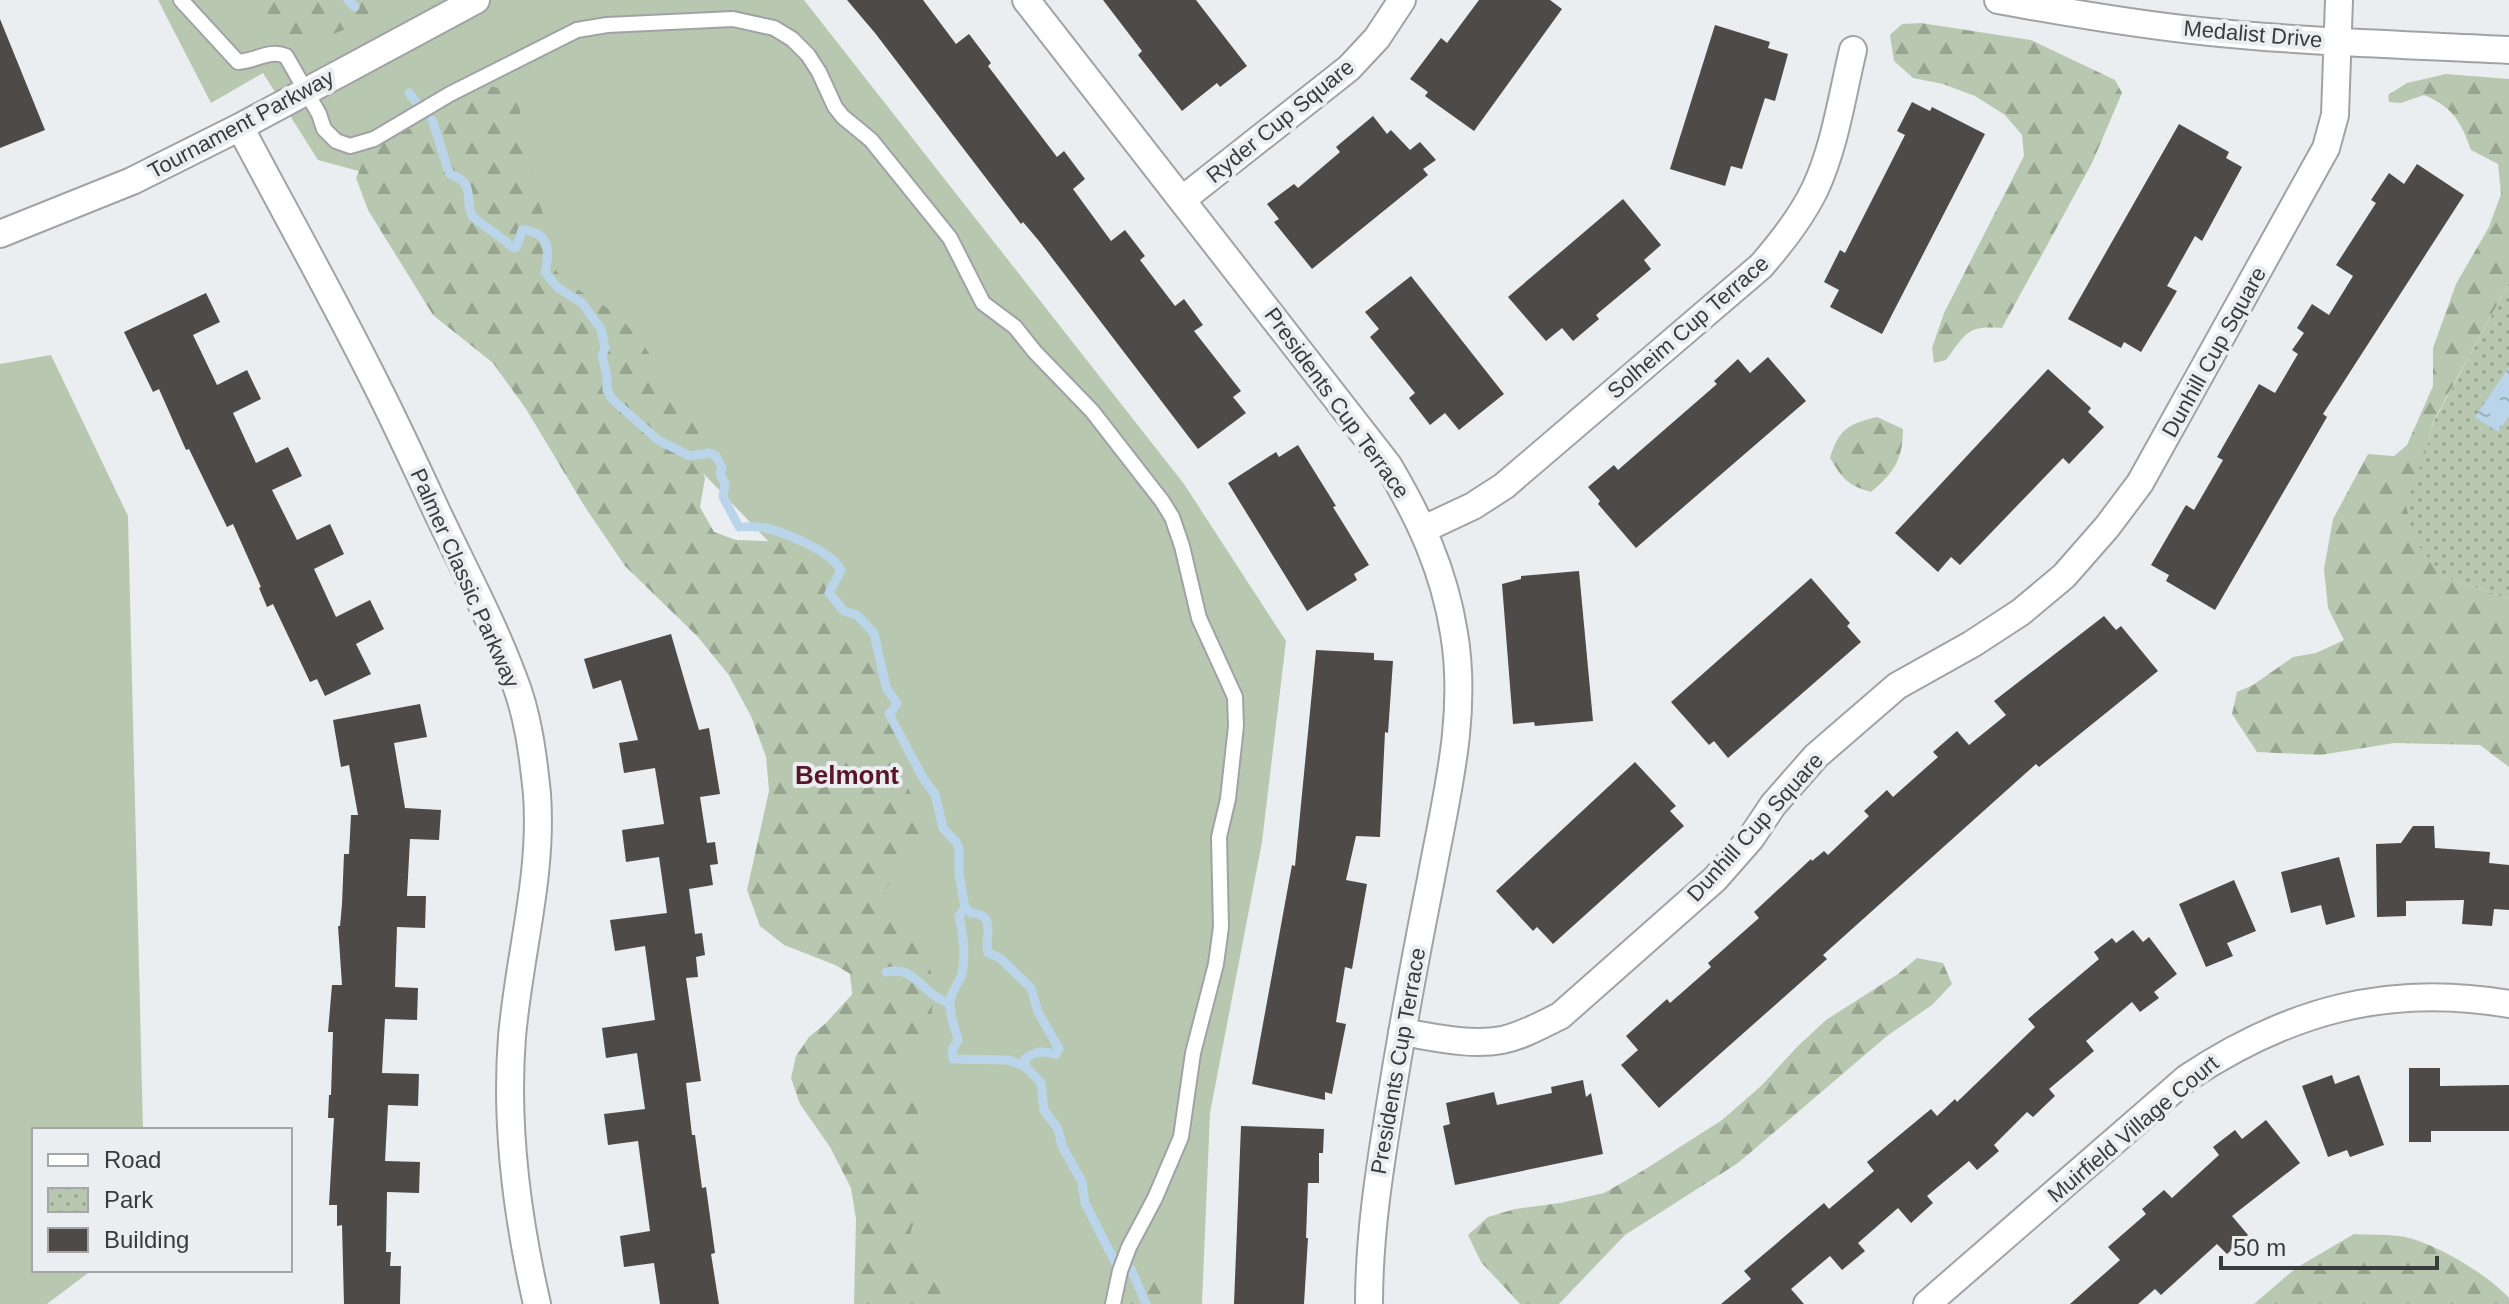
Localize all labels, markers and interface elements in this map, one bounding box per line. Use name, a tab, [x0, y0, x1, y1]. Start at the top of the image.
street label: Medalist Drive	[2182, 15, 2324, 53]
street label: Ryder Cup Square	[1201, 54, 1359, 188]
street label: Tournament Parkway	[144, 64, 338, 184]
street label: Solheim Cup Terrace	[1602, 250, 1774, 404]
street label: Dunhill Cup Square	[2157, 263, 2271, 441]
street label: Presidents Cup Terrace	[1259, 303, 1415, 503]
street label: Palmer Classic Parkway	[405, 465, 525, 691]
street label: Dunhill Cup Square	[1682, 748, 1828, 906]
district label: Belmont	[795, 760, 899, 790]
street label: Presidents Cup Terrace	[1366, 946, 1430, 1176]
street label: Muirfield Village Court	[2043, 1050, 2223, 1208]
legend	[32, 1128, 292, 1272]
text: Road	[104, 1146, 161, 1173]
text: Park	[104, 1186, 154, 1213]
scale bar	[2221, 1220, 2437, 1270]
text: Building	[104, 1226, 189, 1253]
text: 50 m	[2233, 1234, 2286, 1261]

